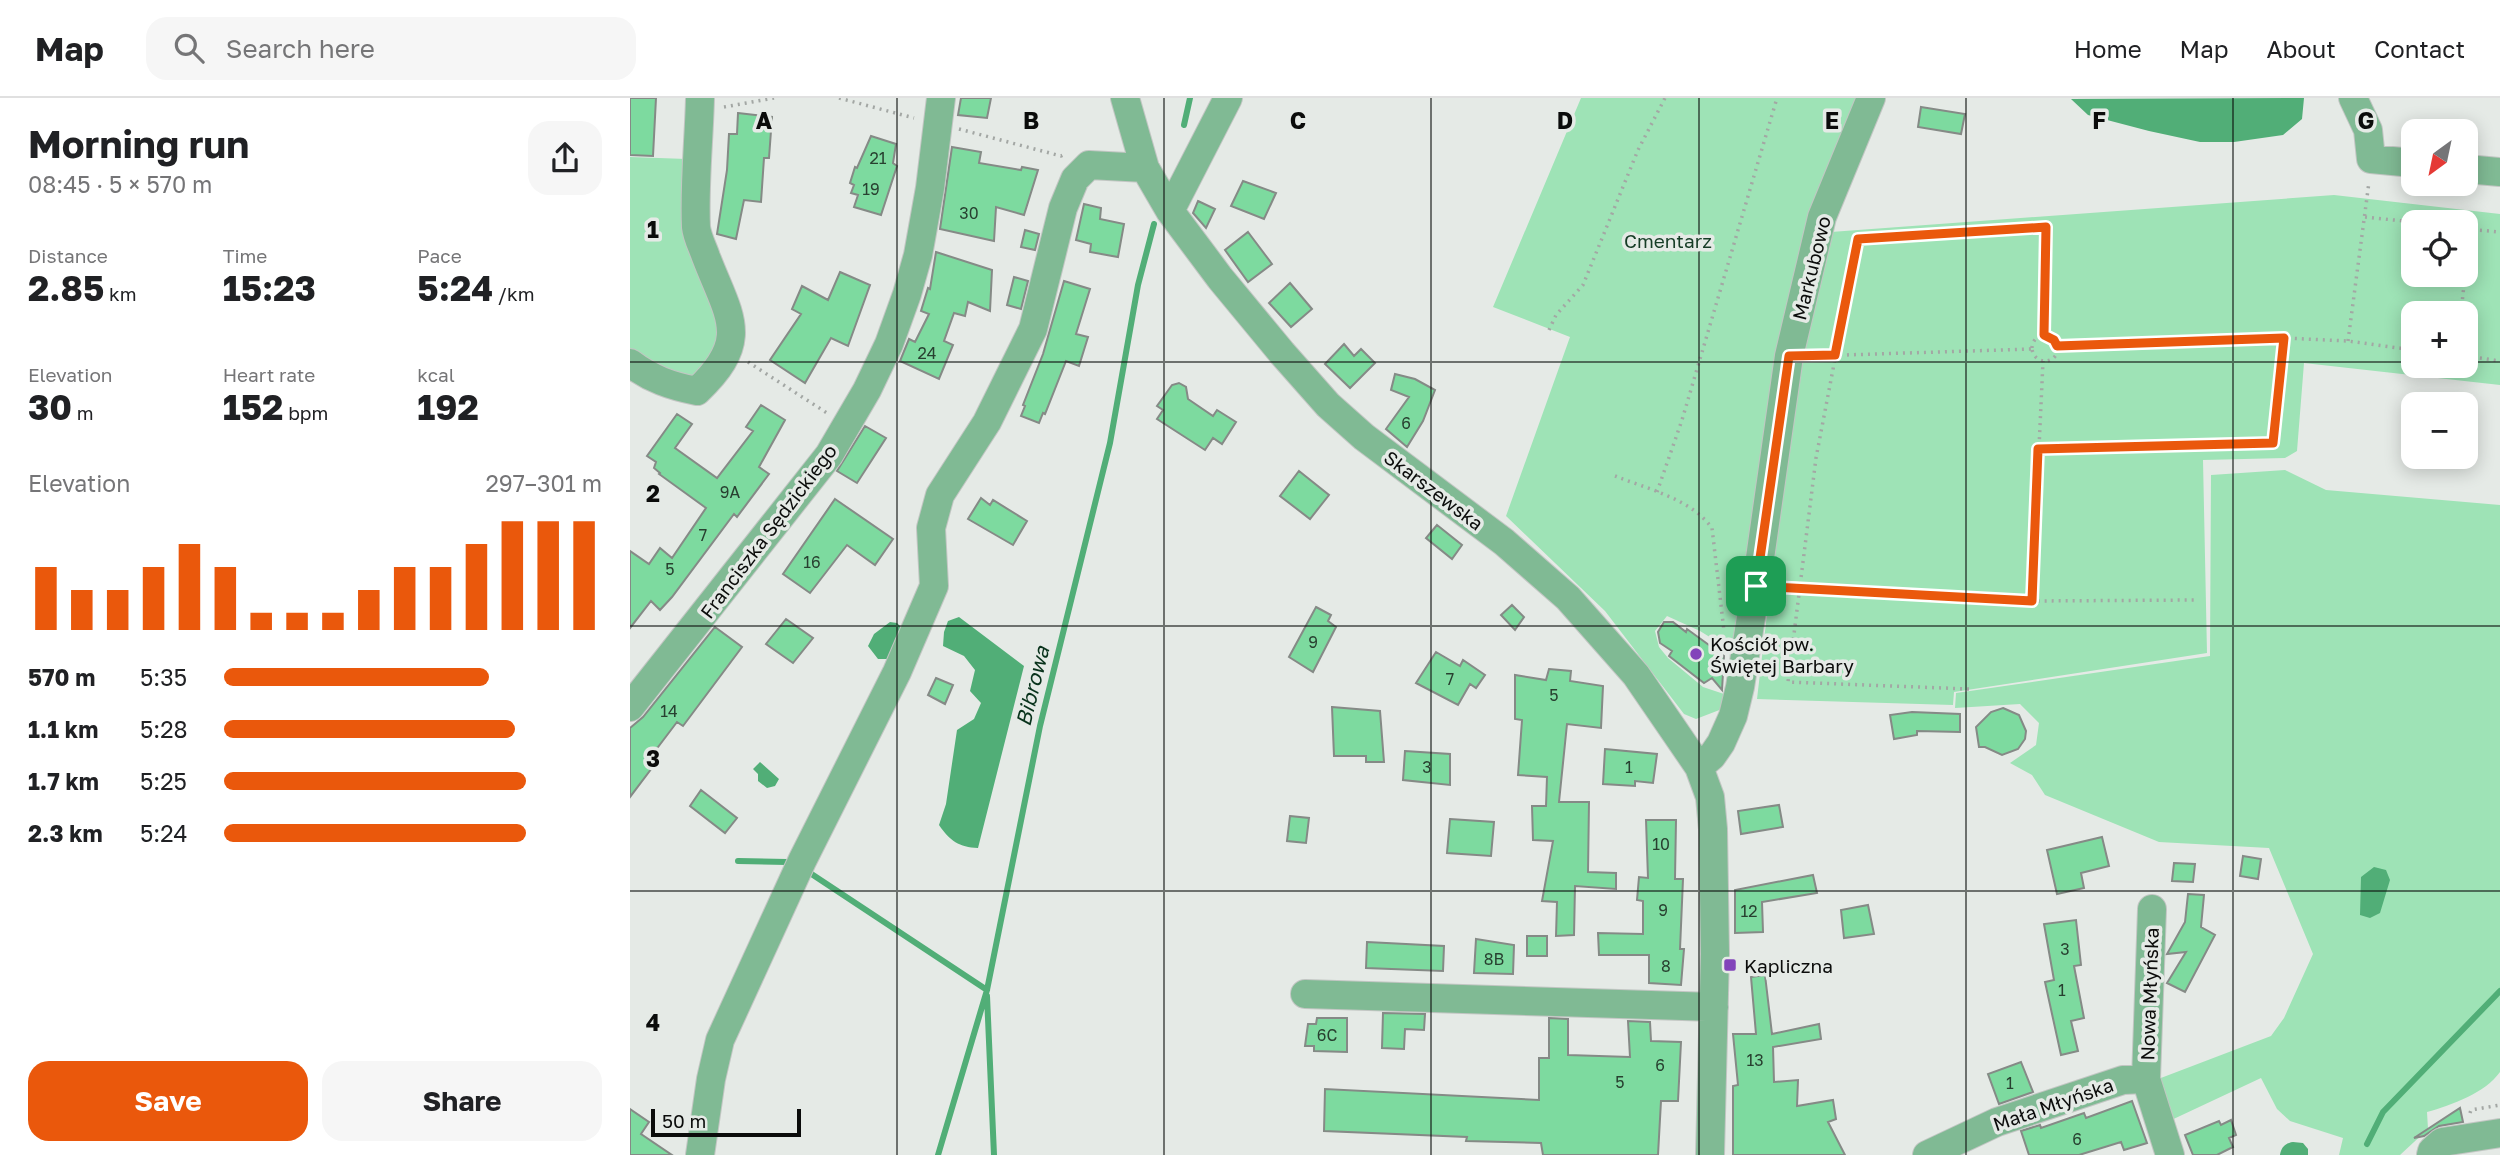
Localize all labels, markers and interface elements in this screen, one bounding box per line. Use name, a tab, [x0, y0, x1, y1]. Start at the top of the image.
search box	[146, 17, 636, 80]
text: Map	[35, 29, 104, 68]
icon: search	[170, 29, 208, 67]
text: Search here	[226, 33, 375, 64]
text: Home	[2074, 34, 2142, 63]
text: Map	[2180, 34, 2229, 63]
text: About	[2267, 34, 2336, 63]
text: Contact	[2374, 34, 2465, 63]
text: A	[756, 106, 773, 134]
text: B	[1023, 106, 1039, 134]
text: C	[1290, 106, 1306, 134]
text: D	[1557, 106, 1573, 134]
text: E	[1825, 106, 1839, 134]
text: F	[2092, 106, 2106, 134]
text: G	[2358, 106, 2374, 134]
north arrow	[2401, 119, 2478, 196]
map controls	[2401, 119, 2478, 469]
text: Morning run	[28, 121, 249, 166]
button: share	[528, 121, 602, 195]
house number: 21	[869, 148, 887, 168]
text: 08:45 · 5 × 570 m	[28, 170, 212, 198]
house number: 19	[862, 179, 880, 199]
house number: 30	[959, 203, 979, 223]
button: locate	[2401, 210, 2478, 287]
street label: Markubowo	[1787, 214, 1835, 322]
text: 1	[647, 215, 659, 243]
park label: Cmentarz	[1624, 229, 1712, 252]
text: Distance	[28, 244, 108, 267]
text: Time	[223, 244, 267, 267]
text: Pace	[417, 244, 462, 267]
text: 2.85	[28, 267, 104, 309]
text: 15:23	[223, 267, 316, 309]
text: 5:24	[417, 267, 493, 309]
text: km	[104, 282, 137, 305]
text: /km	[493, 282, 535, 305]
button: +	[2401, 301, 2478, 378]
house number: 24	[917, 343, 937, 363]
text: Elevation	[28, 363, 113, 386]
text: Heart rate	[223, 363, 315, 386]
text: kcal	[417, 363, 455, 386]
text: 30	[28, 386, 72, 428]
text: 152	[223, 386, 283, 428]
text: 192	[417, 386, 479, 428]
button: −	[2401, 392, 2478, 469]
text: m	[72, 401, 94, 424]
text: bpm	[283, 401, 328, 424]
house number: 6	[1401, 413, 1411, 433]
street label: Franciszka Sędzickiego	[695, 439, 841, 623]
street label: Skarszewska	[1380, 445, 1488, 535]
text: Elevation	[28, 469, 130, 497]
text: 297–301 m	[485, 469, 602, 497]
text: 2	[646, 479, 660, 507]
house number: 9A	[720, 482, 740, 502]
house number: 7	[699, 525, 707, 545]
house number: 16	[803, 552, 821, 572]
pin	[1726, 556, 1786, 616]
house number: 5	[665, 559, 675, 579]
icon: arrive	[1737, 567, 1775, 605]
house number: 9	[1308, 632, 1318, 652]
place label: Kościół pw. Świętej Barbary	[1710, 632, 1854, 677]
water label: Bibrowa	[1010, 642, 1055, 729]
marker: Kościół pw. Świętej Barbary	[1688, 646, 1704, 662]
text: 570 m	[28, 663, 95, 691]
text: 5:35	[140, 663, 187, 691]
house number: 7	[1446, 669, 1454, 689]
house number: 5	[1549, 685, 1559, 705]
house number: 14	[660, 701, 678, 721]
text: 1.1 km	[28, 715, 98, 743]
text: 5:28	[140, 715, 188, 743]
text: 3	[646, 744, 660, 772]
house number: 3	[1422, 757, 1432, 777]
house number: 1	[1625, 757, 1633, 777]
text: 1.7 km	[28, 767, 99, 795]
text: 5:25	[140, 767, 187, 795]
text: 2.3 km	[28, 819, 103, 847]
text: 5:24	[140, 819, 188, 847]
house number: 10	[1652, 834, 1670, 854]
house number: 9	[1658, 900, 1668, 920]
house number: 12	[1740, 901, 1758, 921]
street label: Nowa Młyńska	[2135, 927, 2163, 1061]
house number: 3	[2060, 939, 2070, 959]
house number: 8B	[1484, 949, 1504, 969]
place label: Kapliczna	[1744, 954, 1833, 977]
house number: 8	[1661, 956, 1671, 976]
marker: Kapliczna	[1722, 957, 1738, 973]
house number: 1	[2058, 980, 2066, 1000]
text: 4	[646, 1008, 660, 1036]
house number: 6C	[1317, 1025, 1337, 1045]
house number: 13	[1746, 1050, 1764, 1070]
house number: 6	[1655, 1055, 1665, 1075]
button: Save	[28, 1061, 308, 1141]
button: Share	[322, 1061, 602, 1141]
house number: 5	[1615, 1072, 1625, 1092]
street label: Mała Młyńska	[1990, 1073, 2116, 1135]
house number: 1	[2006, 1073, 2014, 1093]
scale bar	[651, 1106, 802, 1138]
text: 50 m	[662, 1109, 706, 1132]
house number: 6	[2072, 1129, 2082, 1149]

